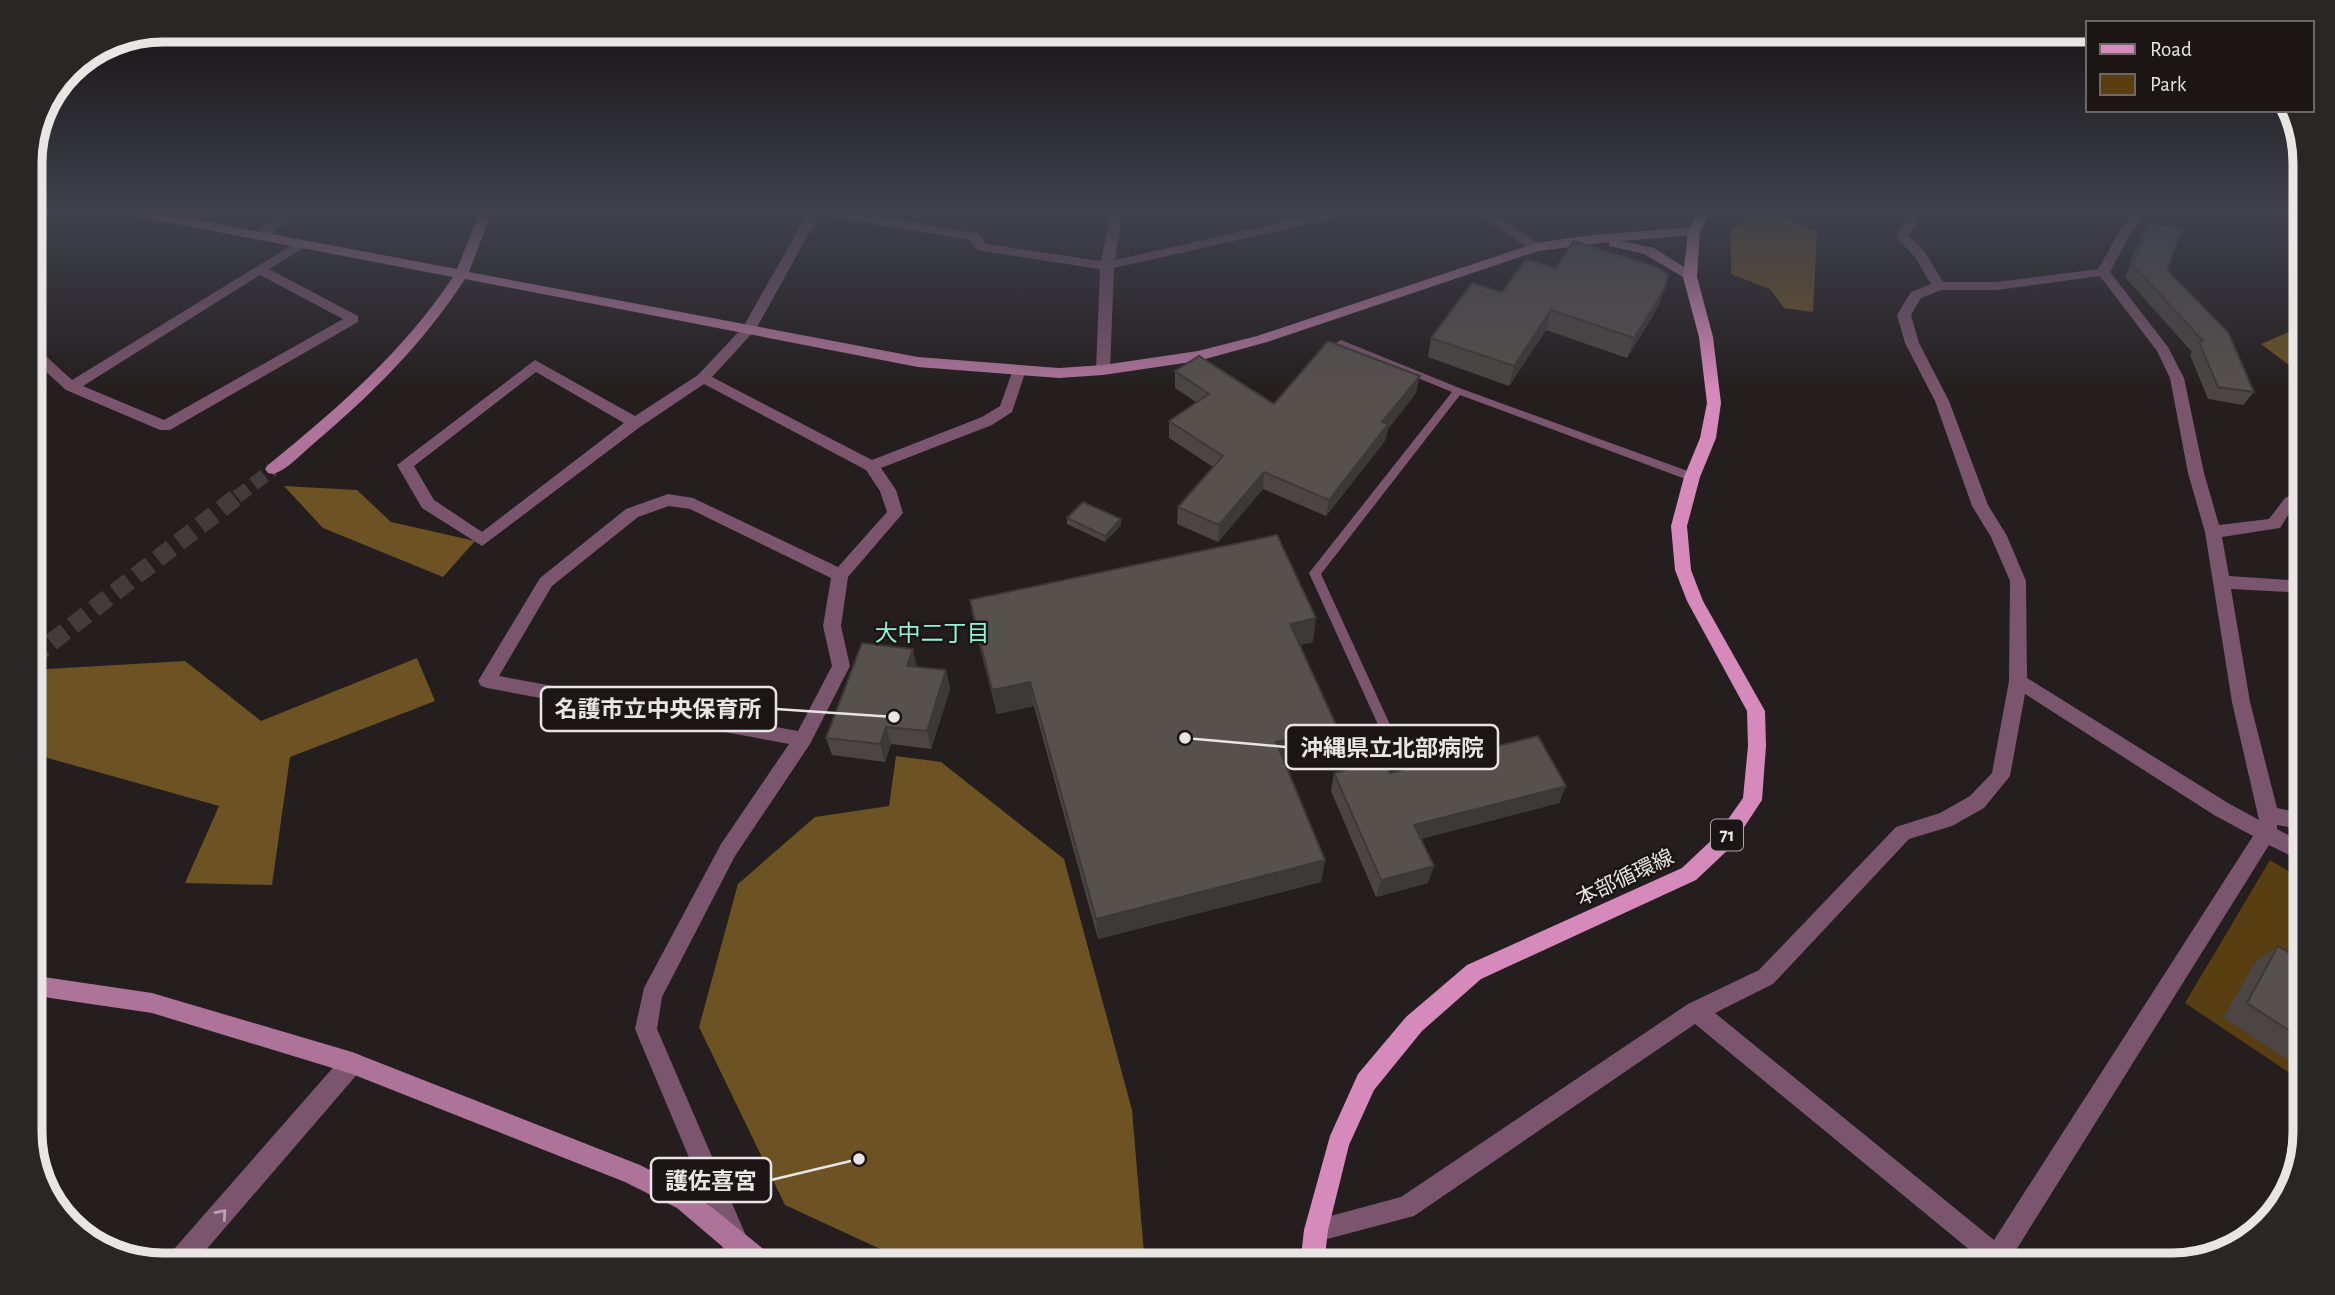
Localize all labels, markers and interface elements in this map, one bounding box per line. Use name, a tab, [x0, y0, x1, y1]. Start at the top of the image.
legend	[2086, 21, 2314, 112]
text: Road	[2150, 39, 2192, 60]
text: Park	[2150, 74, 2187, 95]
district label: 大中二丁目	[875, 621, 990, 646]
callout: 名護市立中央保育所	[541, 687, 776, 731]
text: 名護市立中央保育所	[555, 697, 762, 722]
callout: 沖縄県立北部病院	[1286, 725, 1498, 769]
text: 沖縄県立北部病院	[1300, 736, 1484, 761]
road number: 71	[1711, 820, 1743, 850]
street label: 本部循環線	[1573, 845, 1677, 910]
callout: 護佐喜宮	[651, 1158, 771, 1202]
text: 護佐喜宮	[665, 1169, 757, 1194]
one-way arrow	[214, 1209, 226, 1222]

